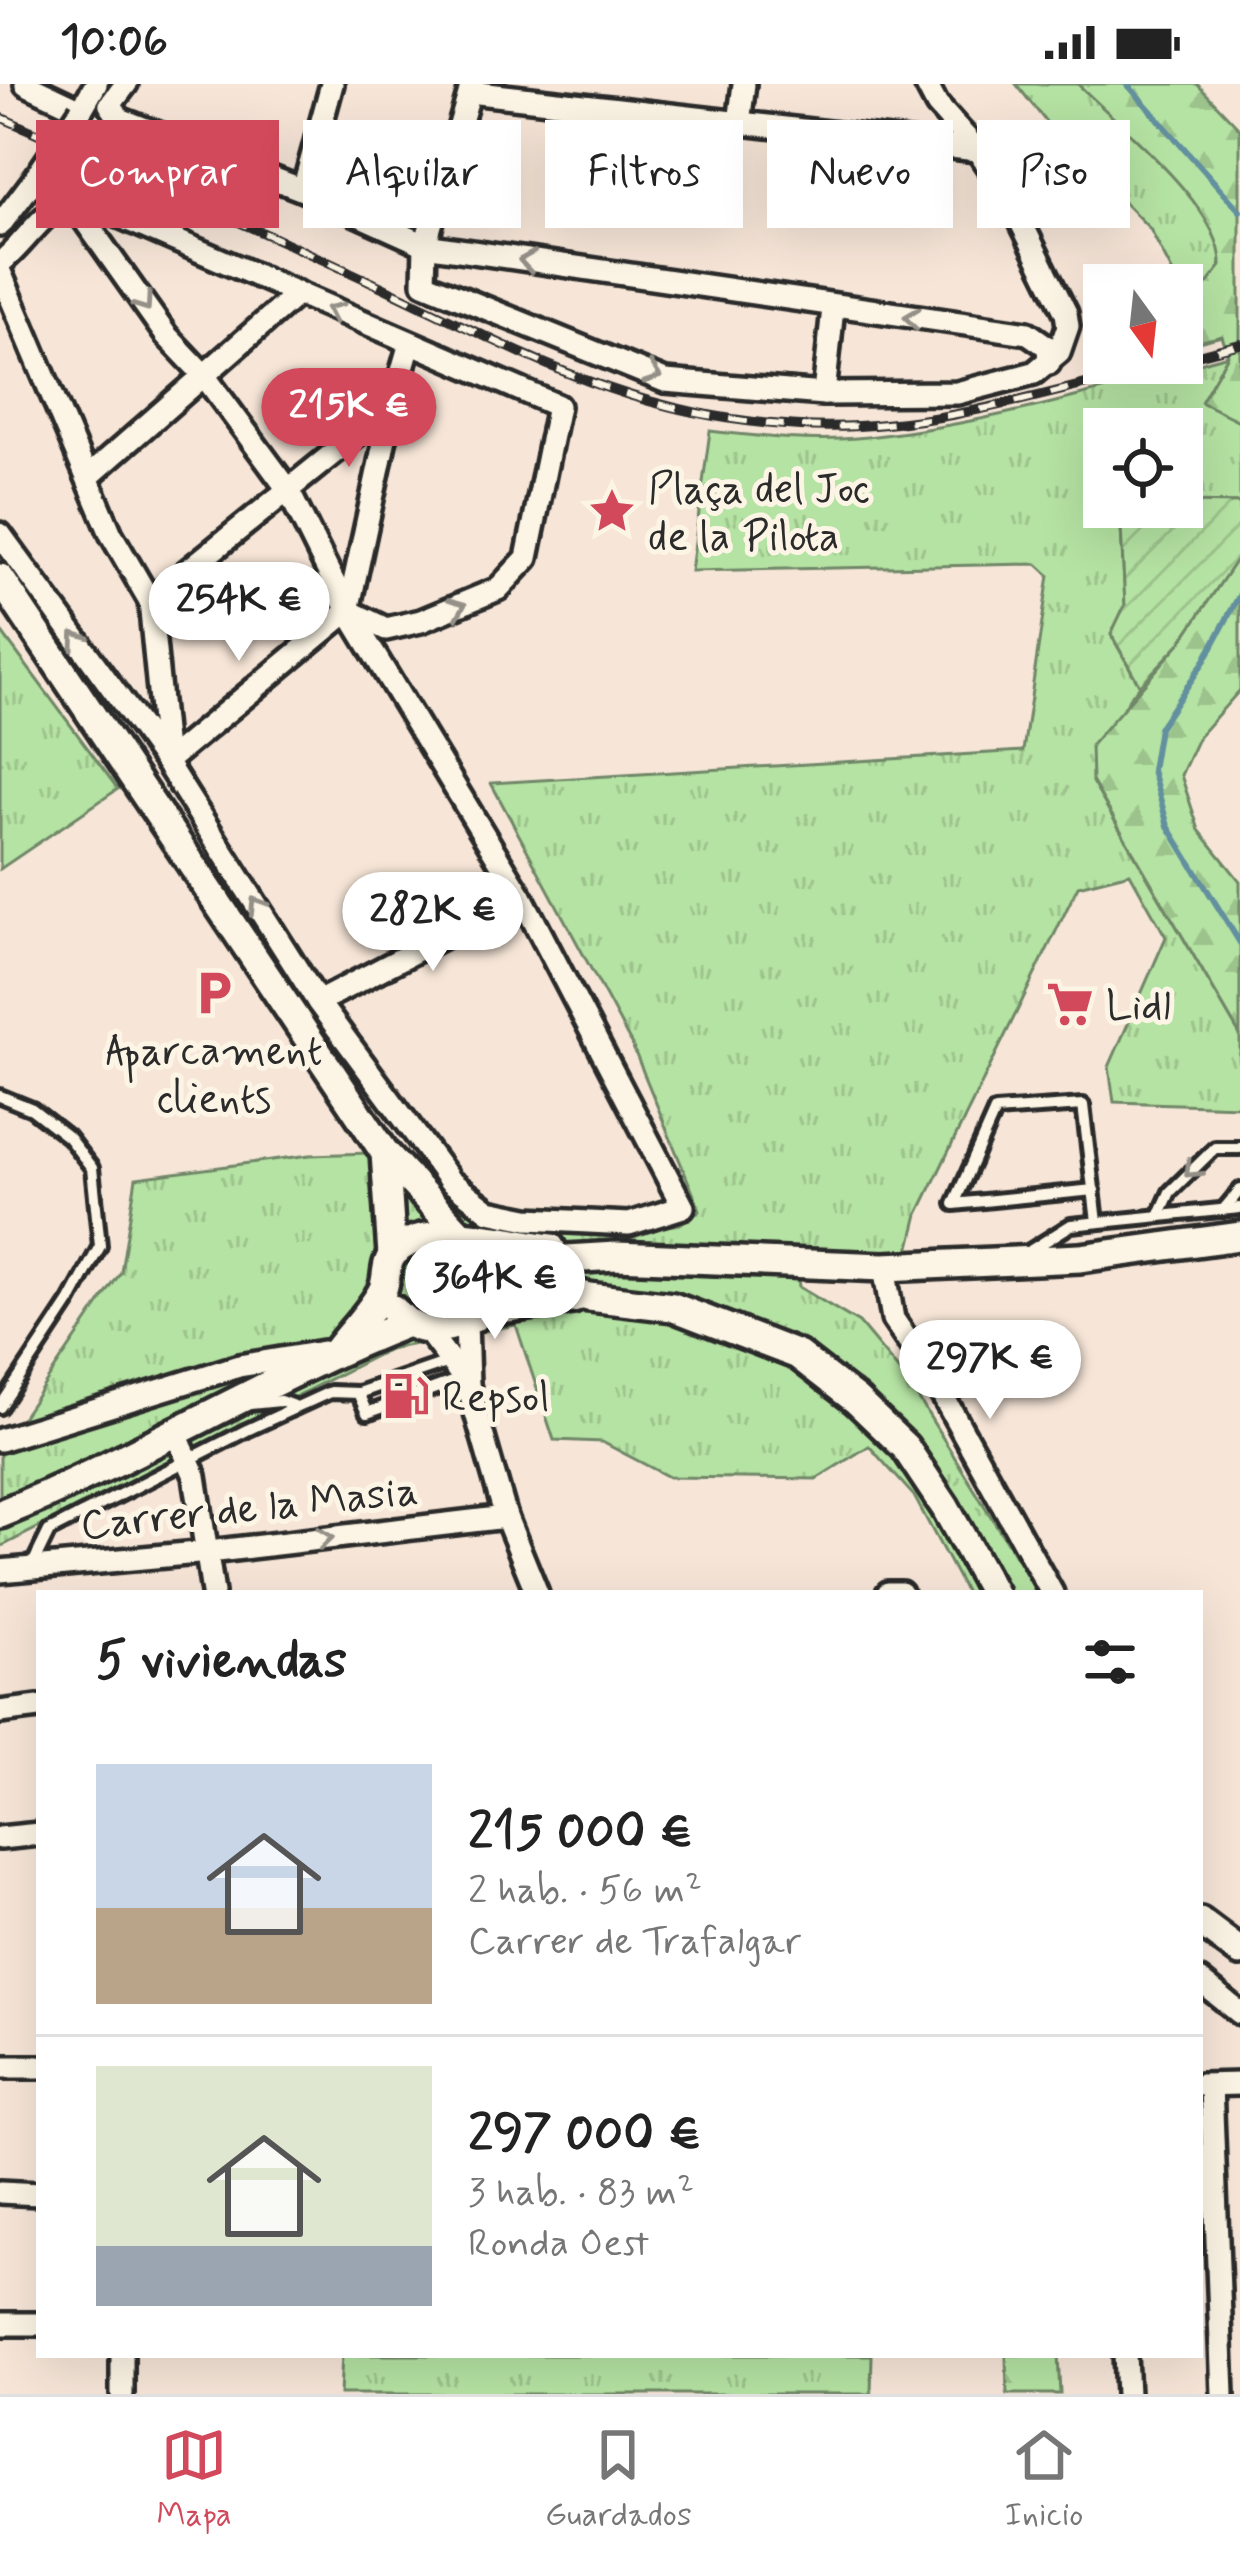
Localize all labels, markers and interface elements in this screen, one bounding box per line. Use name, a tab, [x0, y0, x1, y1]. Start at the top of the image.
text: 10:06	[60, 13, 168, 72]
chip: Comprar	[36, 120, 279, 228]
chip: Alquilar	[303, 120, 521, 228]
chip: Filtros	[545, 120, 743, 228]
chip: Nuevo	[767, 120, 953, 228]
chip: Piso	[977, 120, 1130, 228]
one-way arrow	[517, 249, 537, 274]
north arrow	[1083, 264, 1203, 384]
map controls	[1083, 264, 1203, 528]
one-way arrow	[130, 289, 152, 311]
one-way arrow	[325, 302, 346, 325]
one-way arrow	[903, 305, 922, 331]
one-way arrow	[642, 360, 663, 385]
pin: 215K €	[251, 368, 447, 470]
text: 215K €	[288, 381, 410, 432]
button: locate	[1083, 408, 1203, 528]
place label: Plaça del Joc de la Pilota	[648, 463, 870, 566]
place icon: Plaça del Joc de la Pilota	[587, 486, 637, 536]
pin: 254K €	[141, 562, 337, 664]
text: 254K €	[176, 575, 302, 626]
one-way arrow	[447, 597, 468, 621]
one-way arrow	[69, 630, 91, 652]
pin: 282K €	[335, 872, 531, 974]
text: 282K €	[369, 885, 497, 936]
one-way arrow	[249, 896, 271, 918]
parking icon: Aparcament clients	[189, 968, 239, 1018]
supermarket icon: Lidl	[1045, 979, 1095, 1029]
place label: Lidl	[1106, 980, 1171, 1035]
place label: Aparcament clients	[105, 1025, 323, 1128]
one-way arrow	[1184, 1156, 1206, 1178]
pin: 364K €	[397, 1240, 593, 1342]
text: 364K €	[432, 1253, 558, 1304]
pin: 297K €	[892, 1320, 1088, 1422]
text: 297K €	[926, 1333, 1054, 1384]
fuel station icon: Repsol	[381, 1371, 431, 1421]
place label: Repsol	[442, 1372, 550, 1427]
street label: Carrer de la Masia	[78, 1464, 421, 1555]
one-way arrow	[315, 1526, 335, 1552]
text: 5 viviendas	[96, 1629, 347, 1695]
icon: filters	[1077, 1629, 1143, 1695]
text: 215 000 €	[468, 1800, 693, 1866]
icon: home	[192, 1812, 336, 1956]
text: 2 hab. · 56 m²	[468, 1866, 702, 1917]
text: Carrer de Trafalgar	[468, 1917, 801, 1968]
text: 297 000 €	[468, 2102, 701, 2168]
icon: home	[192, 2114, 336, 2258]
text: 3 hab. · 83 m²	[468, 2168, 694, 2219]
text: Ronda Oest	[468, 2219, 649, 2270]
tab: Mapa	[157, 2422, 232, 2538]
tab: Guardados	[545, 2422, 692, 2538]
tab: Inicio	[1005, 2422, 1083, 2538]

